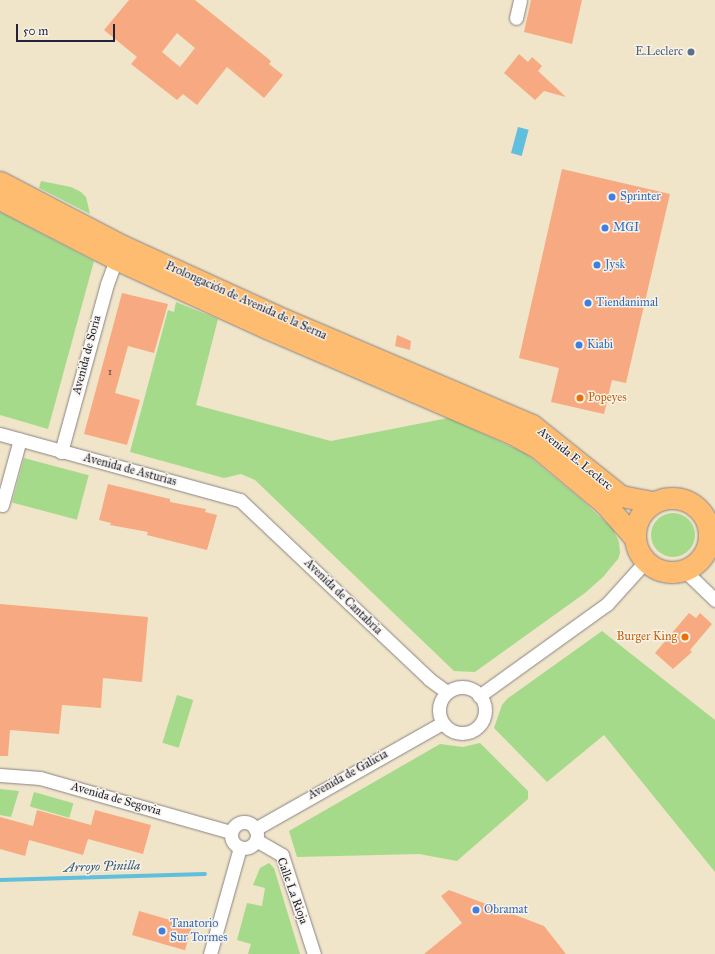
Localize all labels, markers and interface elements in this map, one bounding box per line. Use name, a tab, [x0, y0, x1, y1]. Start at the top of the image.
scale bar	[18, 16, 117, 42]
text: 50 m	[23, 24, 48, 38]
place label: E.Leclerc	[635, 45, 683, 59]
marker: E.Leclerc	[686, 47, 696, 57]
place label: Sprinter	[620, 190, 661, 204]
marker: Sprinter	[607, 192, 617, 202]
place label: MGI	[613, 221, 639, 235]
marker: MGI	[600, 223, 610, 233]
place label: Jysk	[605, 258, 625, 272]
street label: Prolongación de Avenida de la Serna	[163, 259, 329, 343]
marker: Jysk	[592, 260, 602, 270]
place label: Tiendanimal	[596, 296, 658, 310]
marker: Tiendanimal	[583, 298, 593, 308]
street label: Avenida de Soria	[70, 314, 104, 396]
place label: Kiabi	[587, 338, 613, 352]
marker: Kiabi	[574, 340, 584, 350]
house number: 1	[108, 367, 112, 379]
place label: Popeyes	[588, 391, 627, 405]
marker: Popeyes	[575, 393, 585, 403]
street label: Avenida E. Leclerc	[535, 424, 615, 494]
street label: Avenida de Asturias	[82, 451, 178, 489]
street label: Avenida de Cantabria	[301, 556, 385, 638]
place label: Burger King	[617, 630, 677, 644]
marker: Burger King	[680, 632, 690, 642]
street label: Avenida de Galicia	[306, 747, 390, 803]
street label: Avenida de Segovia	[69, 779, 163, 819]
street label: Calle La Rioja	[273, 856, 311, 926]
water label: Arroyo Pinilla	[63, 858, 141, 876]
place label: Obramat	[484, 903, 528, 917]
marker: Obramat	[471, 905, 481, 915]
place label: Tanatorio Sur Tormes	[170, 917, 228, 945]
marker: Tanatorio Sur Tormes	[157, 926, 167, 936]

